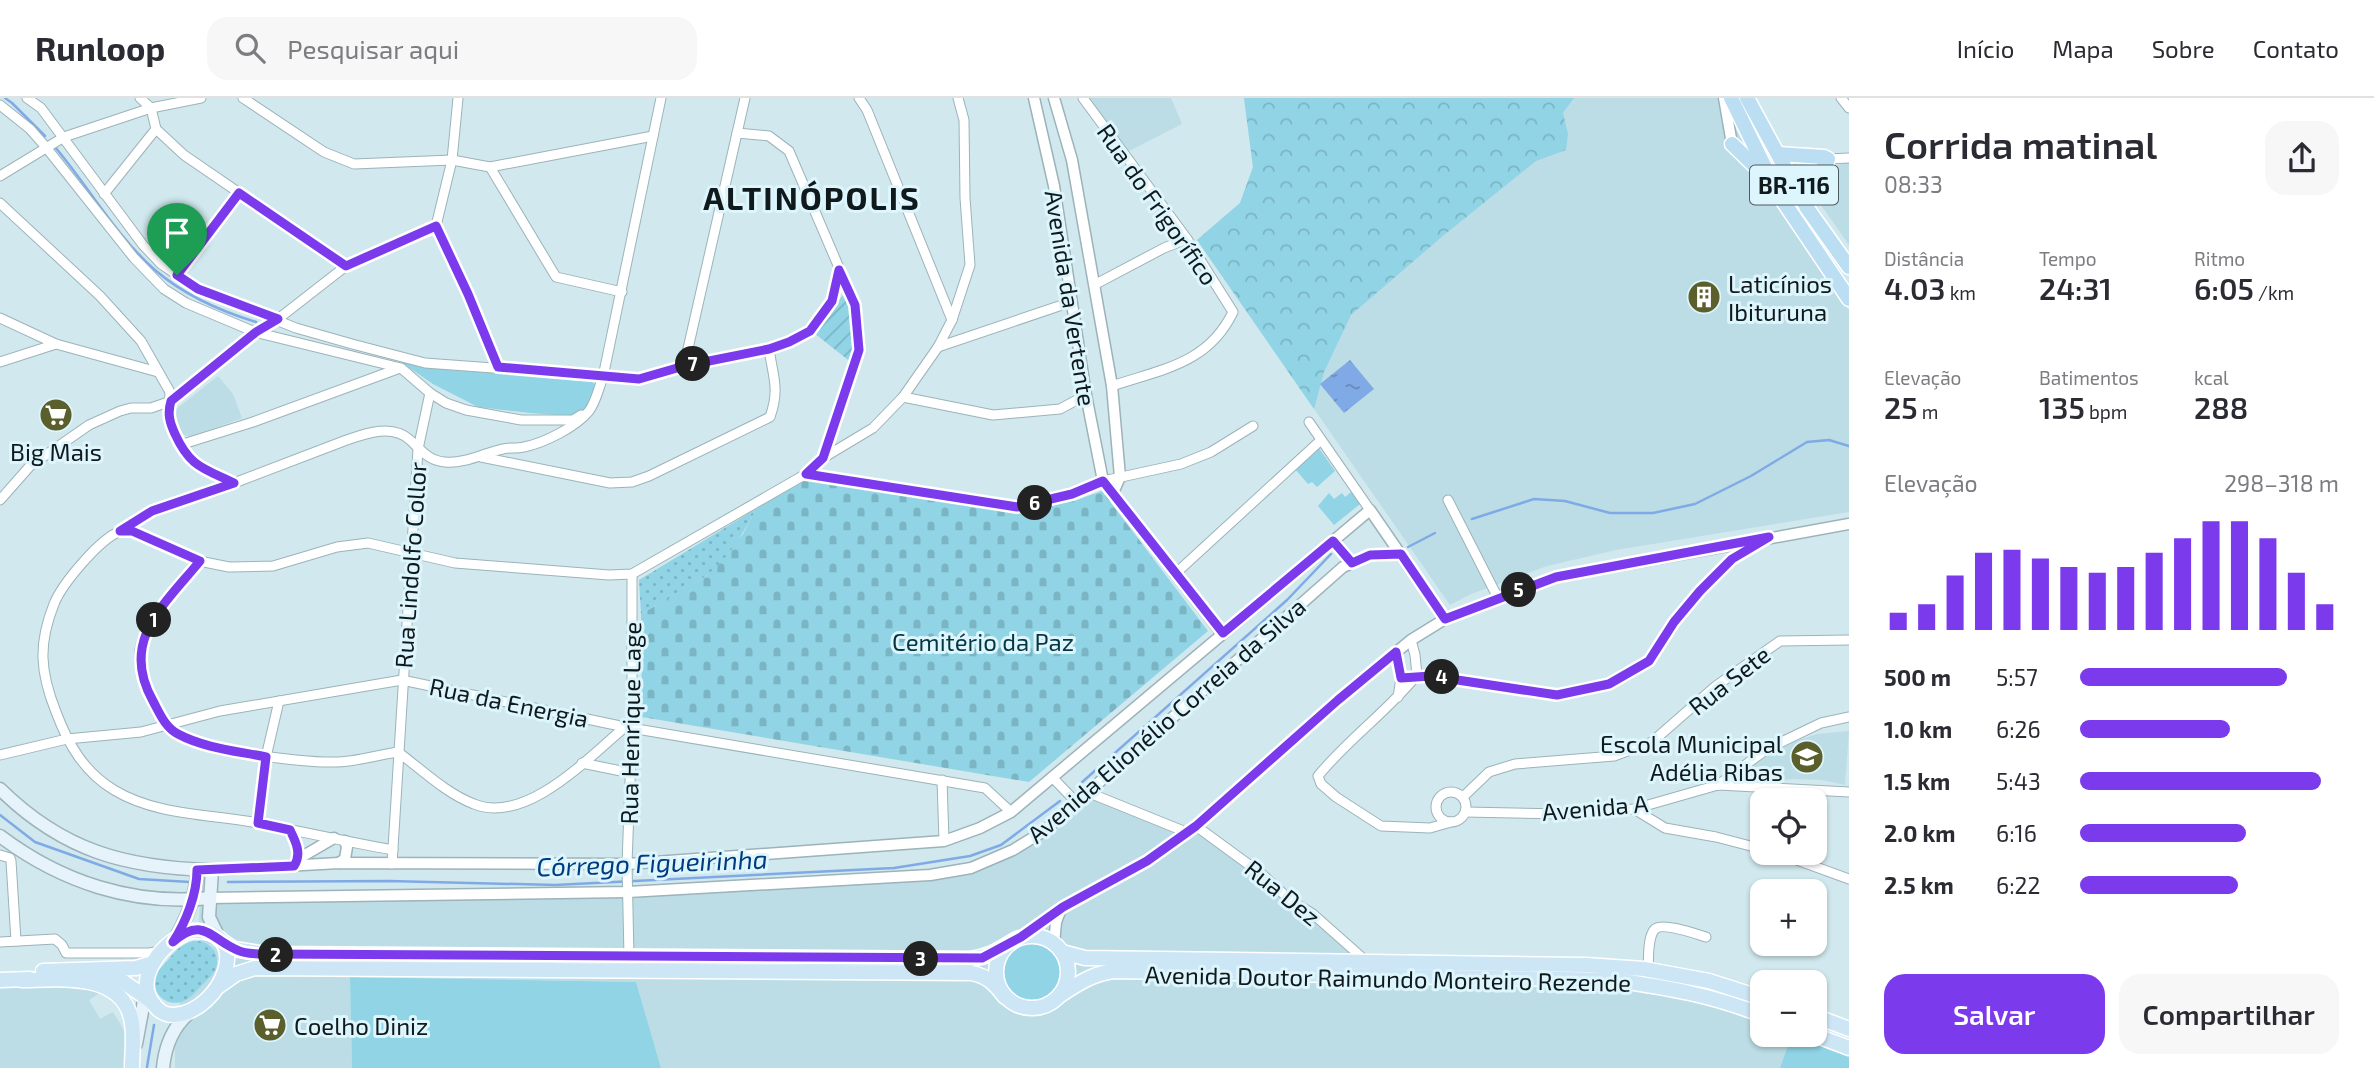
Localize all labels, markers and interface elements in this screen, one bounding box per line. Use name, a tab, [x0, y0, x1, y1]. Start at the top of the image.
search box	[207, 17, 697, 80]
text: Runloop	[35, 28, 165, 68]
icon: search	[231, 29, 269, 67]
text: Pesquisar aqui	[287, 33, 459, 64]
text: Início	[1957, 34, 2014, 63]
text: Mapa	[2052, 34, 2114, 63]
text: Sobre	[2152, 34, 2215, 63]
text: Contato	[2253, 34, 2339, 63]
street label: Rua do Frigorífico	[1092, 118, 1224, 290]
text: Corrida matinal	[1884, 121, 2157, 167]
button: share	[2265, 121, 2339, 195]
road number: BR-116	[1750, 166, 1838, 204]
text: 08:33	[1884, 170, 1943, 198]
district label: ALTINÓPOLIS	[703, 178, 921, 216]
street label: Avenida da Vertente	[1040, 188, 1102, 408]
pin	[147, 203, 207, 275]
icon: arrive	[158, 214, 196, 252]
text: Distância	[1884, 247, 1964, 270]
text: Tempo	[2039, 247, 2097, 270]
text: Ritmo	[2194, 247, 2245, 270]
place label: Laticínios Ibituruna	[1728, 269, 1832, 326]
text: 4.03	[1884, 270, 1945, 306]
text: 24:31	[2039, 270, 2112, 306]
text: 6:05	[2194, 270, 2254, 306]
building icon: Laticínios Ibituruna	[1685, 278, 1723, 316]
text: km	[1945, 281, 1976, 304]
text: /km	[2254, 281, 2294, 304]
pin: 7	[676, 346, 710, 382]
text: 7	[687, 352, 698, 375]
text: Elevação	[1884, 366, 1961, 389]
text: Batimentos	[2039, 366, 2139, 389]
text: kcal	[2194, 366, 2229, 389]
text: 25	[1884, 389, 1918, 425]
text: 135	[2039, 389, 2085, 425]
text: 288	[2194, 389, 2248, 425]
supermarket icon: Big Mais	[37, 396, 75, 434]
text: m	[1918, 400, 1938, 423]
text: bpm	[2085, 400, 2127, 423]
place label: Big Mais	[10, 437, 102, 466]
street label: Rua Lindolfo Collor	[388, 461, 432, 669]
text: Elevação	[1884, 469, 1978, 497]
text: 298–318 m	[2224, 469, 2339, 497]
pin: 6	[1018, 486, 1052, 520]
text: 6	[1029, 491, 1040, 514]
pin: 5	[1502, 573, 1536, 608]
text: 5	[1513, 578, 1524, 601]
street label: Avenida Elionélio Correia da Silva	[1021, 591, 1311, 849]
pin: 1	[136, 602, 172, 638]
text: 1	[149, 608, 158, 631]
street label: Rua Henrique Lage	[614, 621, 646, 825]
park label: Cemitério da Paz	[892, 627, 1074, 656]
street label: Rua Sete	[1682, 639, 1776, 721]
pin: 4	[1424, 660, 1460, 694]
text: 500 m	[1884, 663, 1951, 691]
text: 5:57	[1996, 663, 2038, 691]
text: 4	[1435, 665, 1448, 688]
street label: Rua da Energia	[427, 671, 591, 733]
text: 1.0 km	[1884, 715, 1952, 743]
text: 6:26	[1996, 715, 2041, 743]
place label: Escola Municipal Adélia Ribas	[1600, 729, 1783, 786]
school or university icon: Escola Municipal Adélia Ribas	[1788, 738, 1826, 776]
text: 1.5 km	[1884, 767, 1950, 795]
text: 5:43	[1996, 767, 2041, 795]
street label: Avenida A	[1541, 788, 1649, 826]
map controls	[1750, 788, 1827, 1047]
button: locate	[1750, 788, 1827, 865]
text: 2.0 km	[1884, 819, 1956, 847]
text: 6:16	[1996, 819, 2037, 847]
water label: Córrego Figueirinha	[536, 842, 768, 882]
street label: Rua Dez	[1240, 853, 1326, 931]
text: 2.5 km	[1884, 871, 1954, 899]
text: 6:22	[1996, 871, 2040, 899]
button: +	[1750, 879, 1827, 956]
pin: 2	[258, 938, 294, 972]
pin: 3	[904, 942, 939, 976]
text: 2	[270, 943, 281, 966]
text: 3	[915, 947, 926, 970]
street label: Avenida Doutor Raimundo Monteiro Rezende	[1145, 959, 1631, 997]
button: −	[1750, 970, 1827, 1047]
button: Salvar	[1884, 974, 2105, 1054]
button: Compartilhar	[2119, 974, 2339, 1054]
supermarket icon: Coelho Diniz	[251, 1006, 289, 1044]
place label: Coelho Diniz	[294, 1011, 428, 1040]

